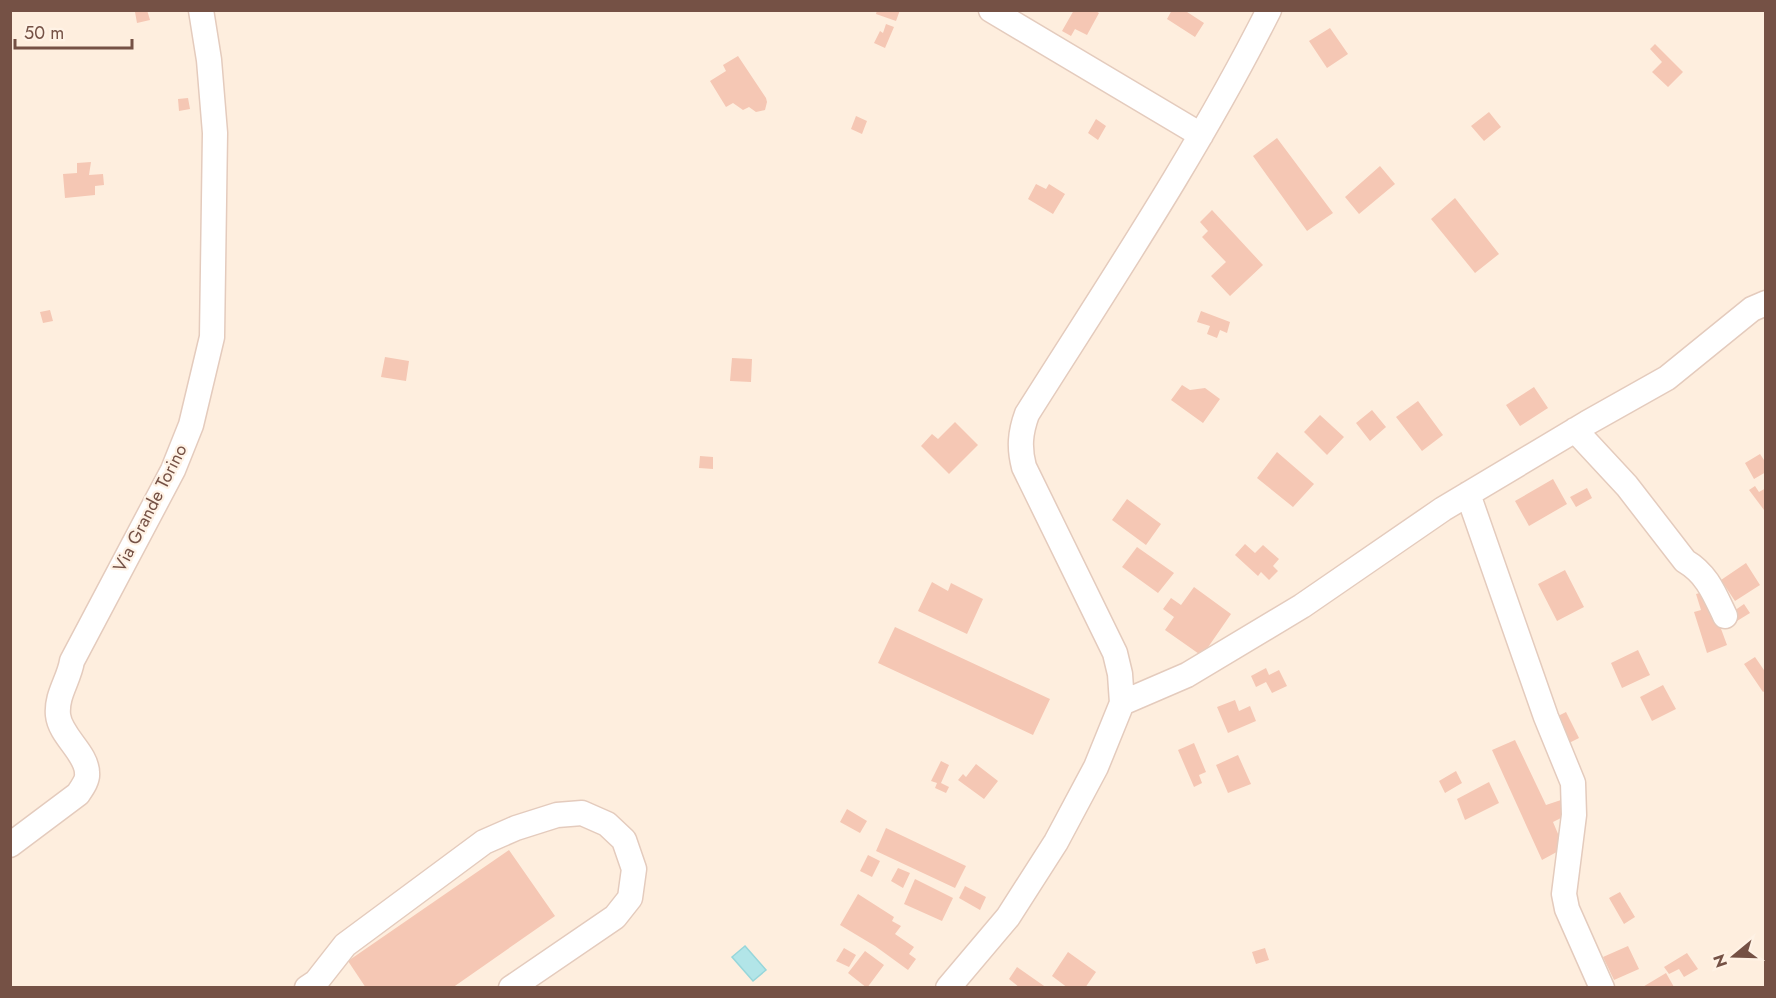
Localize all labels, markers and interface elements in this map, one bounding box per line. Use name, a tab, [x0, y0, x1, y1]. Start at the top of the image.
scale bar	[15, 12, 132, 50]
text: 50 m	[24, 20, 64, 46]
street label: Via Grande Torino	[107, 439, 194, 576]
north arrow	[1704, 926, 1764, 986]
text: N	[1707, 951, 1733, 970]

